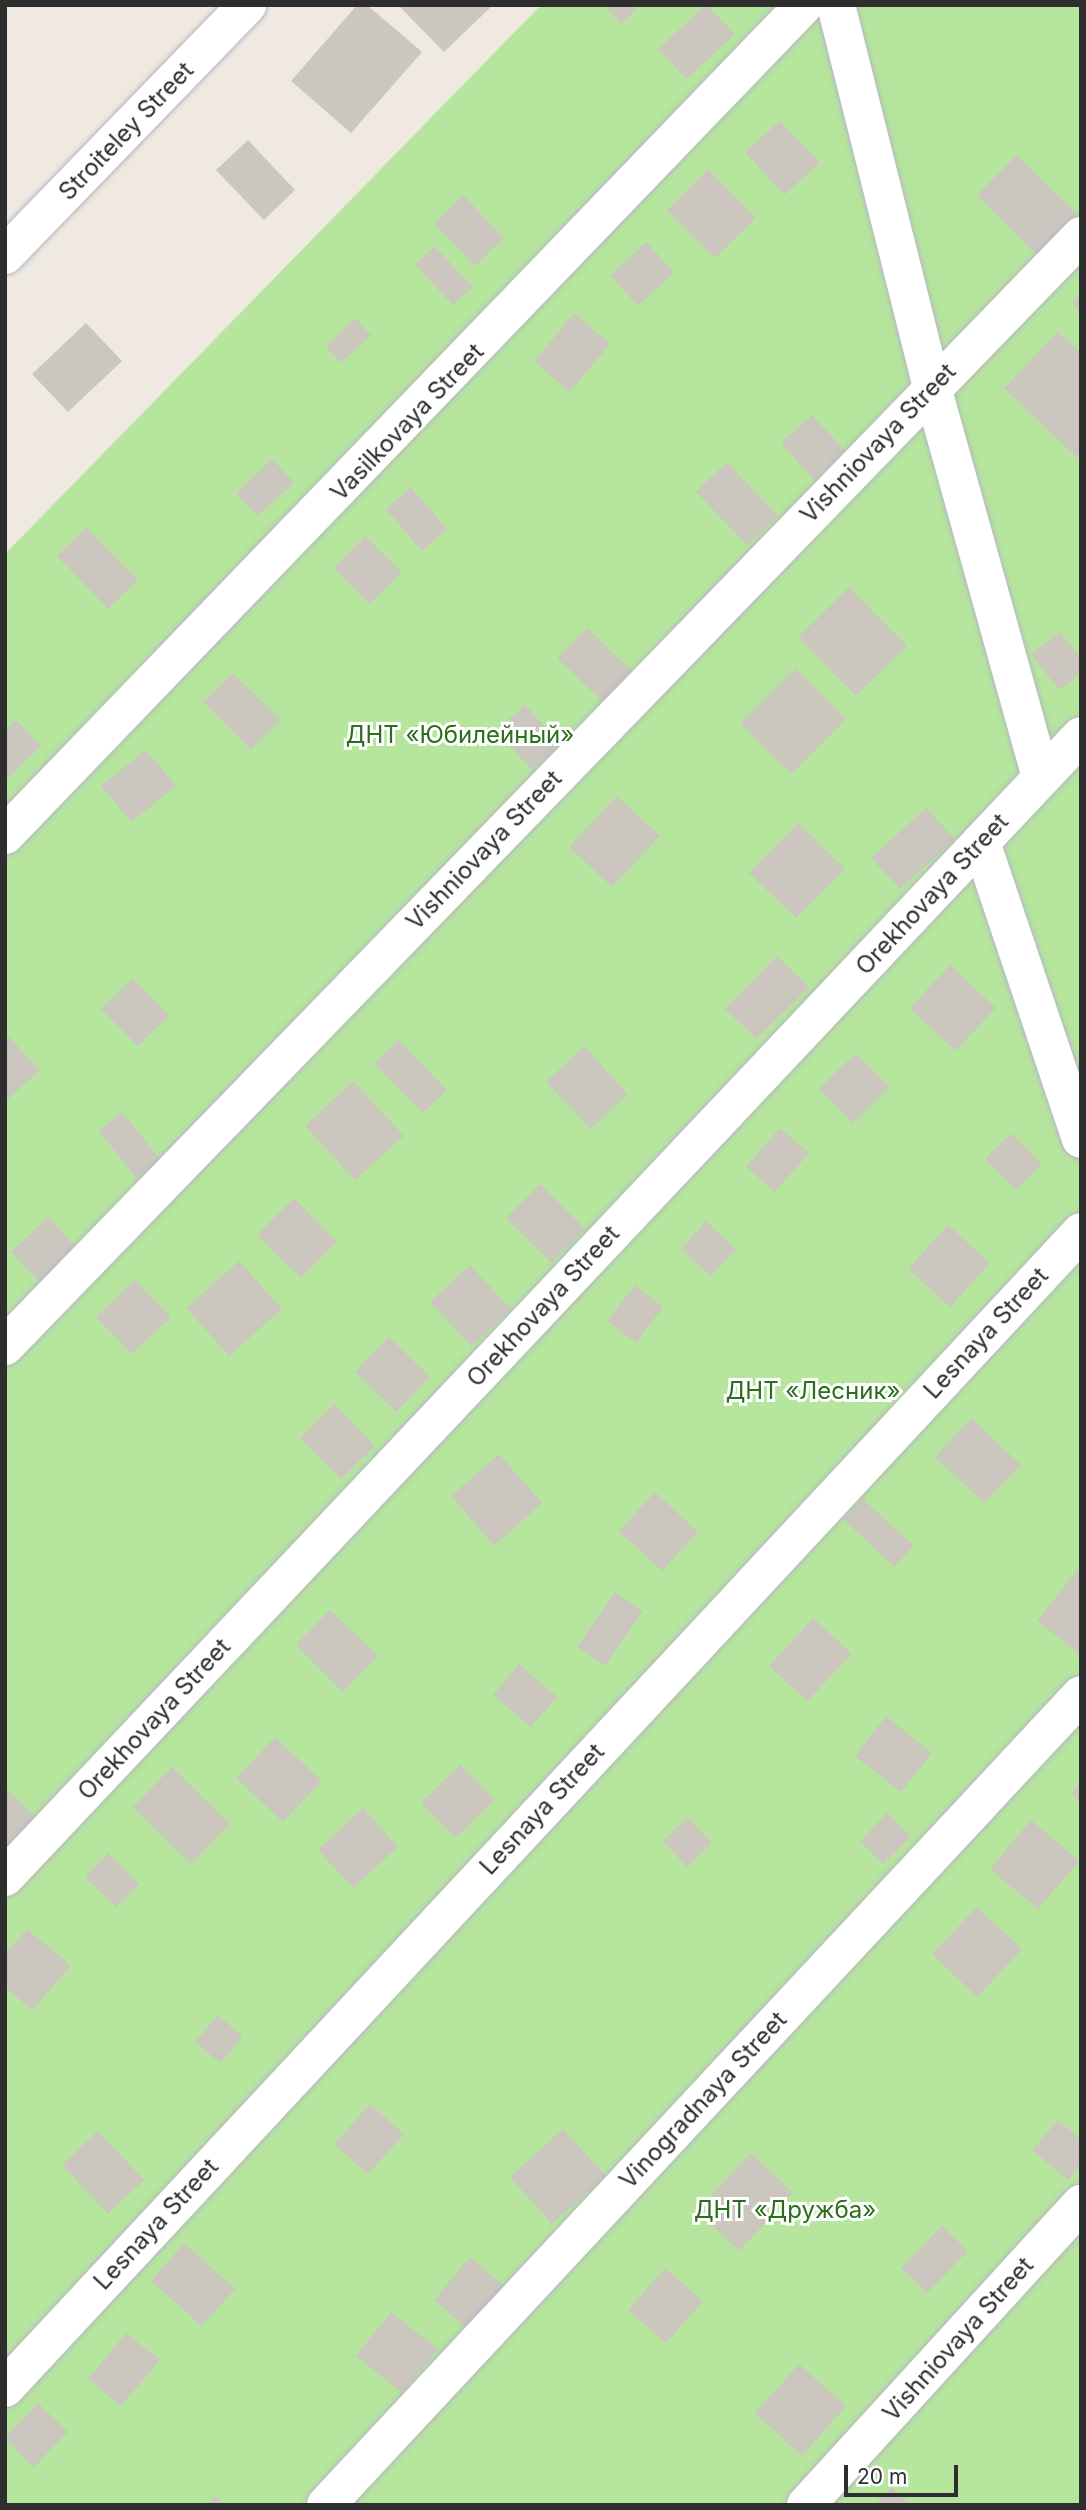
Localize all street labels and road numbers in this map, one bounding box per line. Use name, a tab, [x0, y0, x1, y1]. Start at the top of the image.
street label: Stroiteley Street	[53, 56, 199, 206]
street label: Vasilkovaya Street	[325, 337, 489, 507]
street label: Vishniovaya Street	[794, 357, 962, 529]
street label: Vishniovaya Street	[400, 764, 568, 936]
street label: Orekhovaya Street	[850, 807, 1014, 981]
street label: Orekhovaya Street	[461, 1219, 625, 1393]
street label: Lesnaya Street	[918, 1261, 1054, 1405]
street label: Orekhovaya Street	[72, 1632, 236, 1806]
street label: Lesnaya Street	[474, 1737, 610, 1881]
street label: Vinogradnaya Street	[614, 2006, 792, 2194]
street label: Lesnaya Street	[88, 2152, 224, 2296]
street label: Vishniovaya Street	[877, 2251, 1039, 2427]

